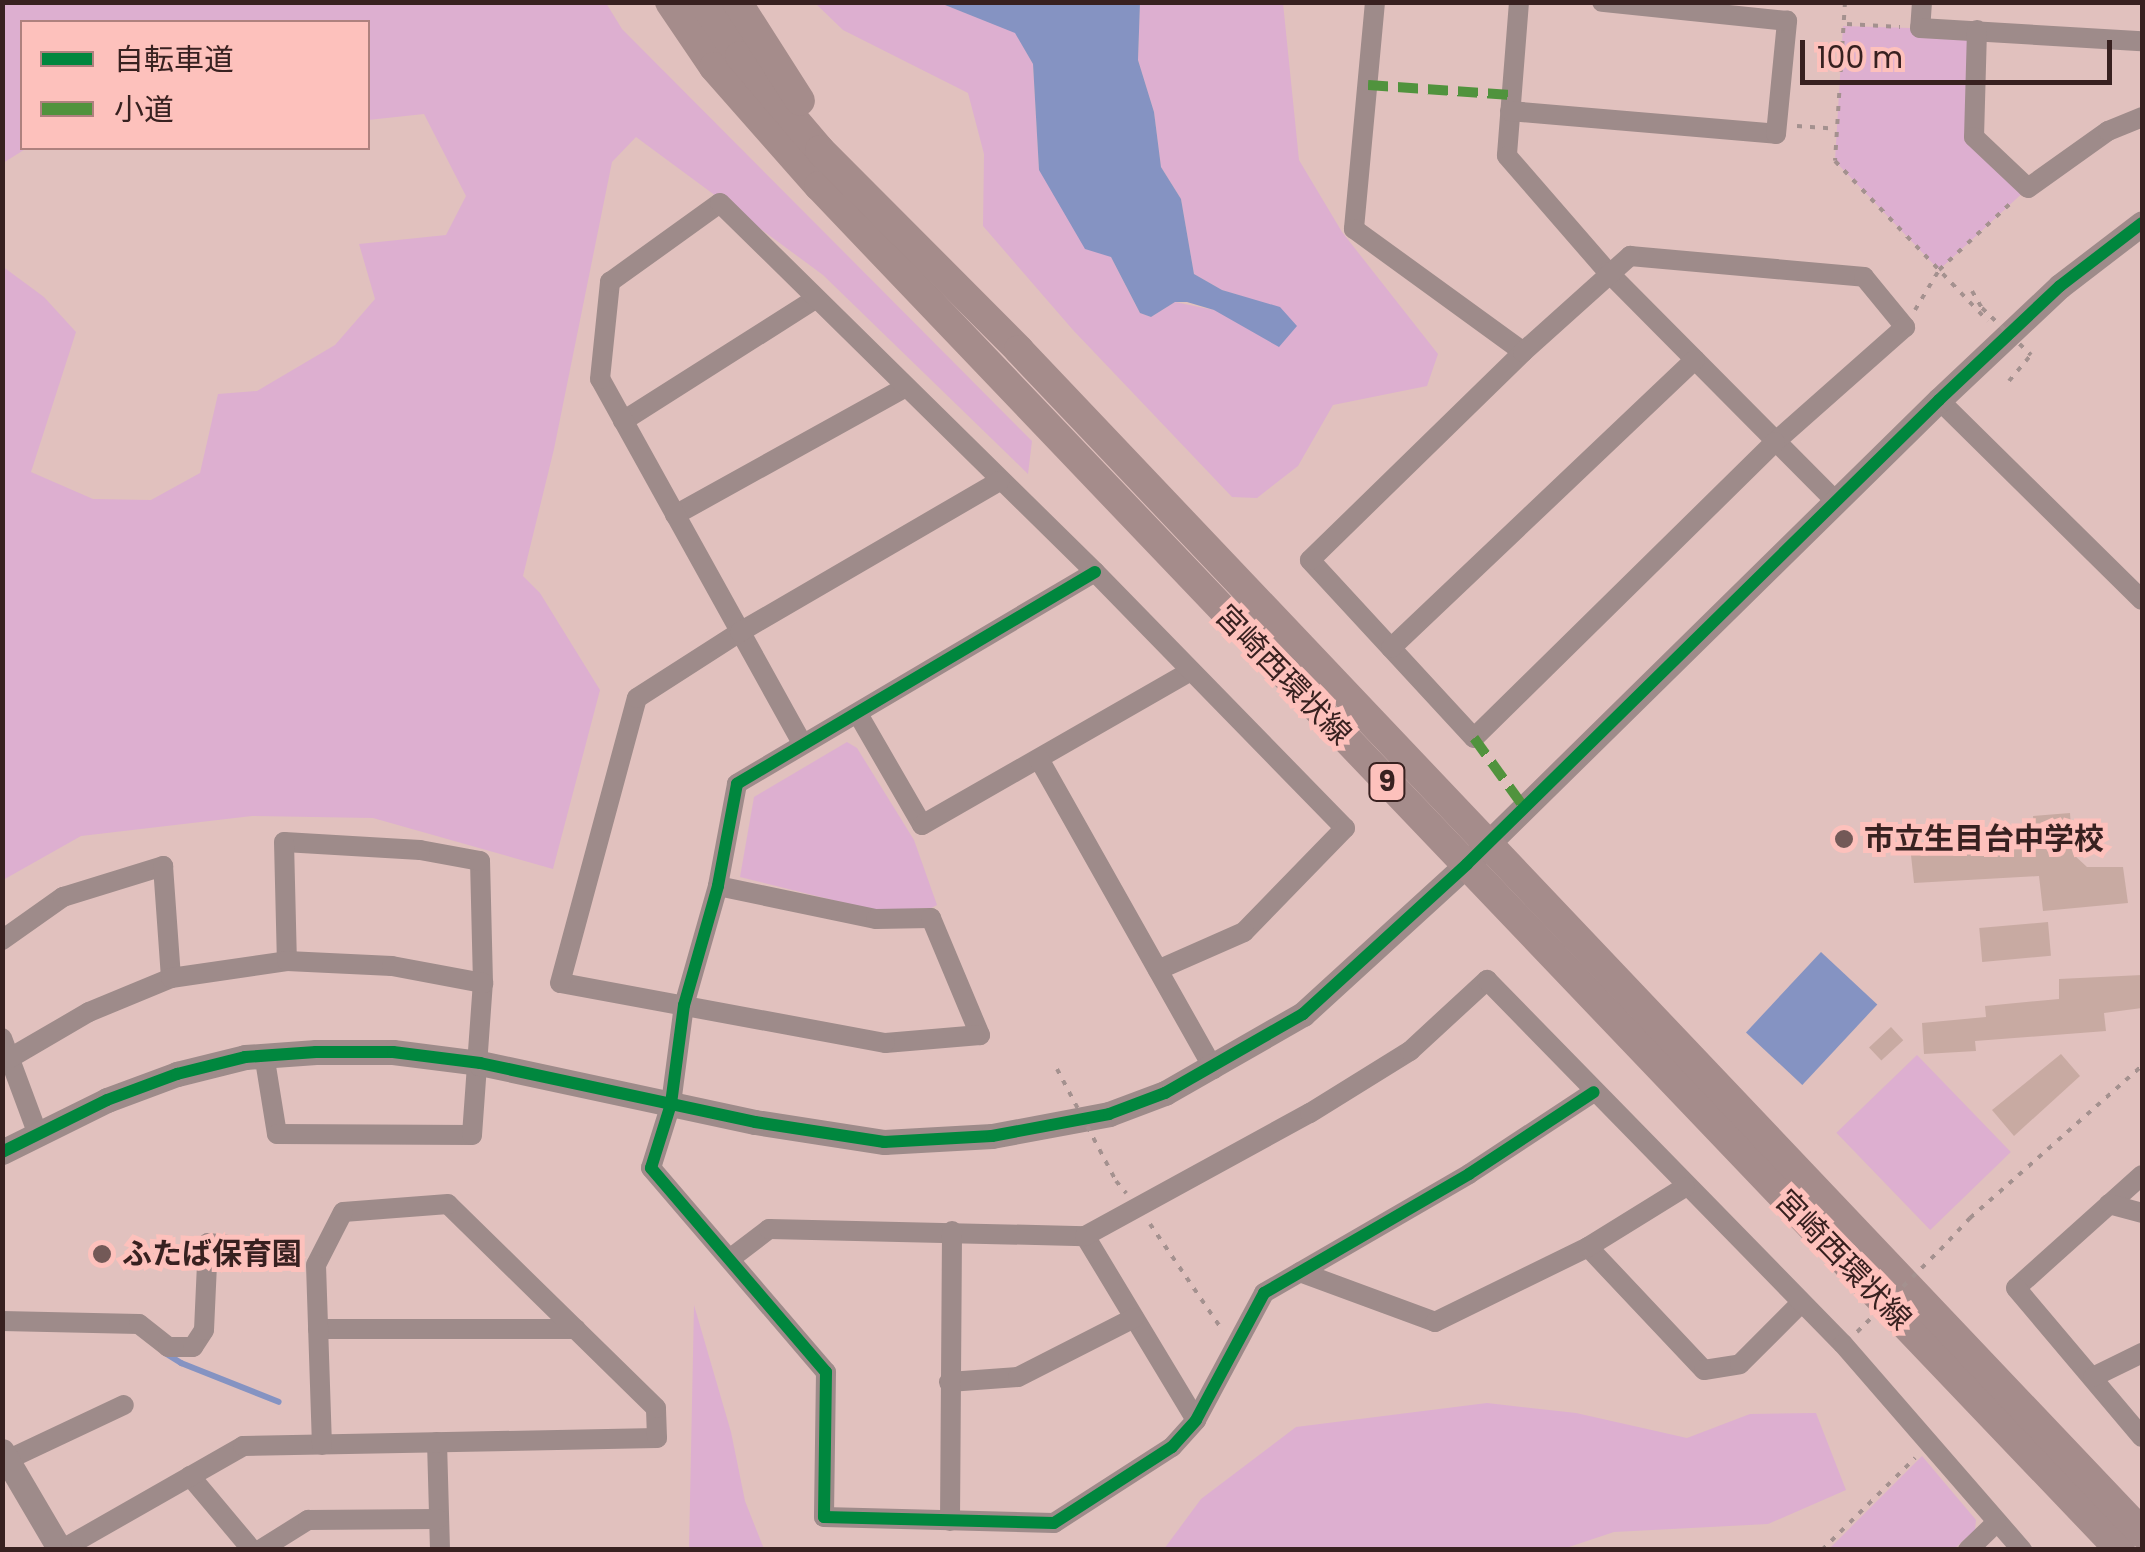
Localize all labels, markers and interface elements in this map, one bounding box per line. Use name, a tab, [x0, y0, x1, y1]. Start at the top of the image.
legend	[20, 20, 370, 150]
scale bar	[1805, 20, 2118, 82]
text: 100 m	[1817, 36, 1903, 79]
text: 自転車道	[114, 38, 234, 81]
text: 小道	[114, 88, 174, 131]
street label: 宮崎西環状線	[1208, 598, 1358, 752]
road number: 9	[1367, 759, 1407, 805]
place label: 市立生目台中学校	[1864, 821, 2104, 857]
marker: 市立生目台中学校	[1833, 828, 1855, 850]
street label: 宮崎西環状線	[1768, 1183, 1918, 1337]
place label: ふたば保育園	[122, 1236, 302, 1272]
marker: ふたば保育園	[91, 1243, 113, 1265]

